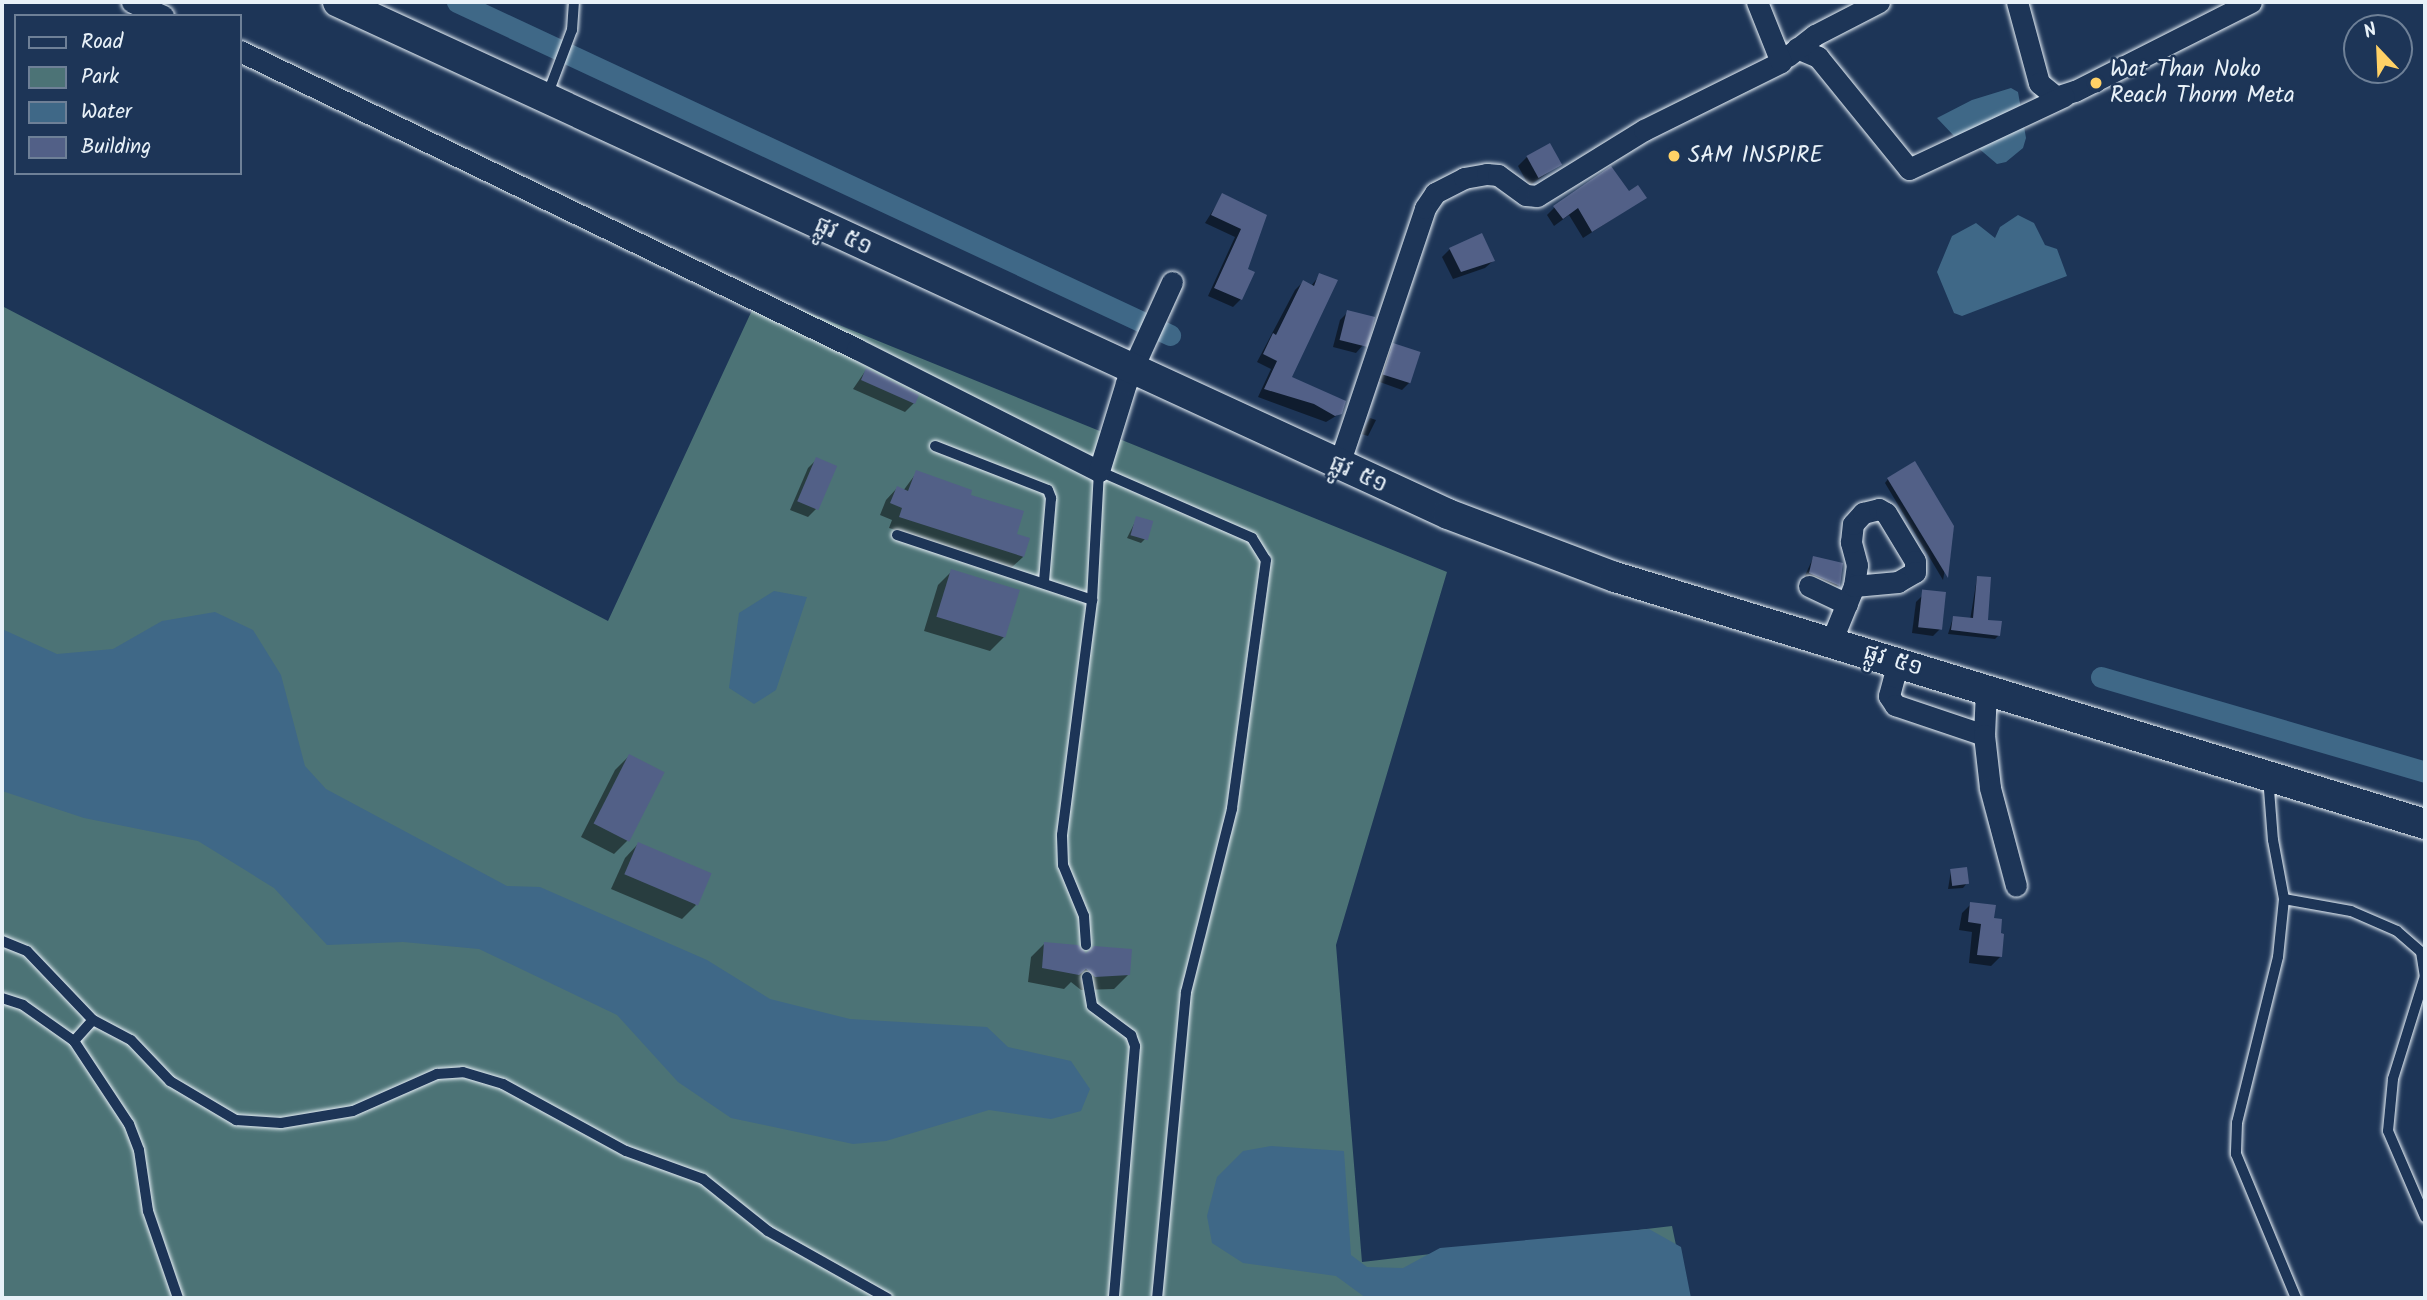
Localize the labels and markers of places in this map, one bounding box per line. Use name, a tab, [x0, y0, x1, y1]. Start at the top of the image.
place label: Wat Than Noko Reach Thorm Meta	[2110, 56, 2295, 110]
marker: Wat Than Noko Reach Thorm Meta	[2088, 75, 2104, 91]
place label: SAM INSPIRE	[1688, 142, 1823, 170]
marker: SAM INSPIRE	[1666, 148, 1682, 164]

